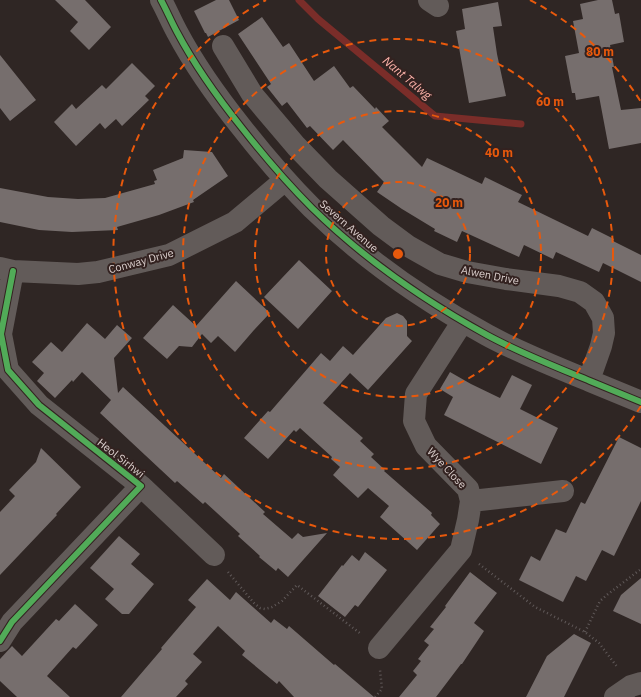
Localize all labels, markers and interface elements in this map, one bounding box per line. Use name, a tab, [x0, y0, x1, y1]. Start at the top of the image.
text: 80 m	[586, 44, 614, 59]
water label: Nant Talwg	[380, 53, 436, 103]
text: 60 m	[536, 94, 564, 109]
text: 40 m	[485, 145, 513, 160]
text: 20 m	[435, 195, 463, 210]
street label: Severn Avenue	[317, 197, 381, 255]
street label: Conway Drive	[107, 246, 175, 276]
centre of rings	[391, 247, 405, 261]
street label: Alwen Drive	[460, 263, 520, 287]
street label: Heol Sirhwi	[95, 435, 147, 481]
street label: Wye Close	[424, 444, 470, 492]

